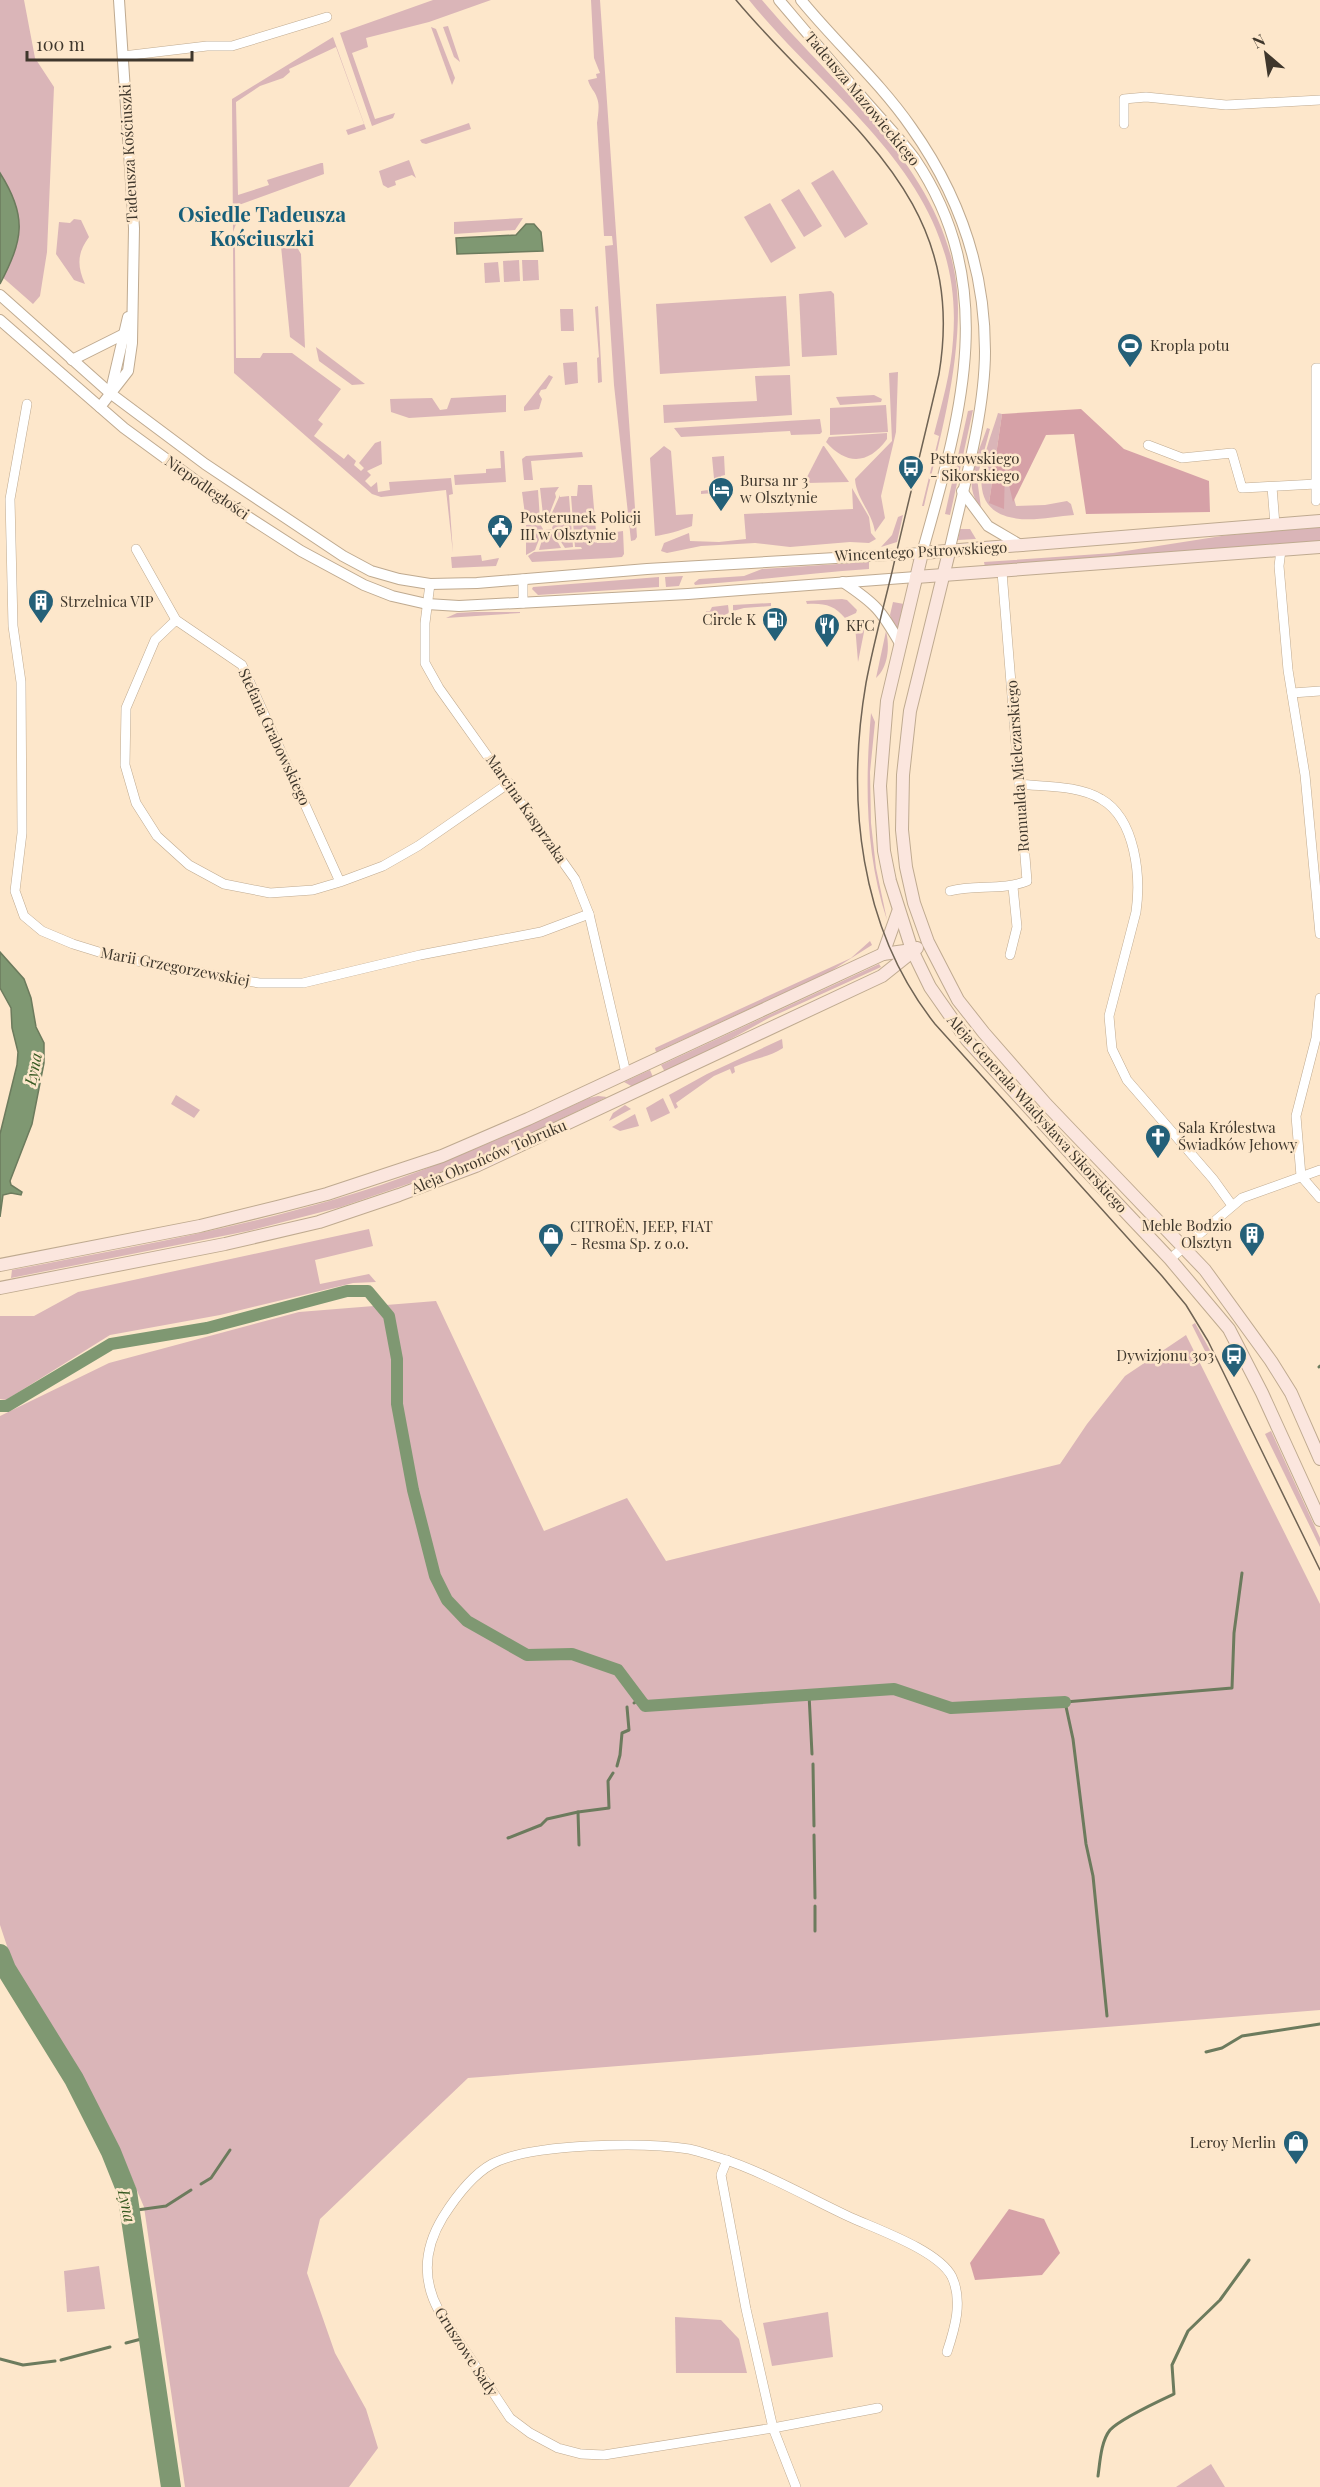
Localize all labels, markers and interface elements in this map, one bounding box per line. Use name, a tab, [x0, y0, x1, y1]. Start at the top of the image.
scale bar	[27, 24, 192, 62]
north arrow	[1236, 24, 1296, 84]
street label: Tadeusza Mazowieckiego	[801, 27, 925, 170]
text: N	[1248, 28, 1269, 52]
text: 100 m	[36, 32, 85, 56]
street label: Tadeusza Kościuszki	[114, 83, 142, 223]
district label: Osiedle Tadeusza Kościuszki	[178, 199, 346, 251]
sports icon: Kropla potu	[1115, 331, 1145, 369]
place label: Kropla potu	[1150, 335, 1230, 355]
place label: Pstrowskiego - Sikorskiego	[930, 448, 1020, 485]
street label: Niepodległości	[162, 451, 254, 524]
bus stop icon: Pstrowskiego - Sikorskiego	[896, 453, 926, 491]
place label: Bursa nr 3 w Olsztynie	[740, 470, 818, 507]
hotel icon: Bursa nr 3 w Olsztynie	[706, 475, 736, 513]
place label: Posterunek Policji III w Olsztynie	[520, 507, 642, 544]
public building icon: Posterunek Policji III w Olsztynie	[485, 512, 515, 550]
street label: Wincentego Pstrowskiego	[833, 536, 1008, 566]
building icon: Strzelnica VIP	[26, 587, 56, 625]
place label: Strzelnica VIP	[60, 591, 154, 611]
fuel station icon: Circle K	[760, 605, 790, 643]
place label: Circle K	[702, 609, 756, 629]
restaurant icon: KFC	[812, 611, 842, 649]
place label: KFC	[846, 615, 875, 635]
street label: Stefana Grabowskiego	[234, 665, 315, 808]
street label: Romualda Mielczarskiego	[1001, 680, 1033, 853]
street label: Marcina Kasprzaka	[482, 750, 572, 867]
street label: Marii Grzegorzewskiej	[99, 942, 251, 990]
street label: Aleja Generała Władysława Sikorskiego	[943, 1009, 1132, 1217]
water label: Łyna	[19, 1051, 46, 1088]
street label: Aleja Obrońców Tobruku	[407, 1114, 570, 1198]
place label: Sala Królestwa Świadków Jehowy	[1178, 1117, 1298, 1154]
church icon: Sala Królestwa Świadków Jehowy	[1143, 1122, 1173, 1160]
place label: Meble Bodzio Olsztyn	[1142, 1215, 1232, 1252]
place label: CITROËN, JEEP, FIAT - Resma Sp. z o.o.	[570, 1216, 713, 1253]
building icon: Meble Bodzio Olsztyn	[1237, 1220, 1267, 1258]
shop icon: CITROËN, JEEP, FIAT - Resma Sp. z o.o.	[536, 1221, 566, 1259]
bus stop icon: Dywizjonu 303	[1219, 1341, 1249, 1379]
place label: Dywizjonu 303	[1116, 1345, 1214, 1365]
shop icon: Leroy Merlin	[1281, 2128, 1311, 2166]
place label: Leroy Merlin	[1190, 2132, 1276, 2152]
water label: Łyna	[114, 2187, 141, 2224]
street label: Gruszowe Sady	[431, 2303, 503, 2400]

